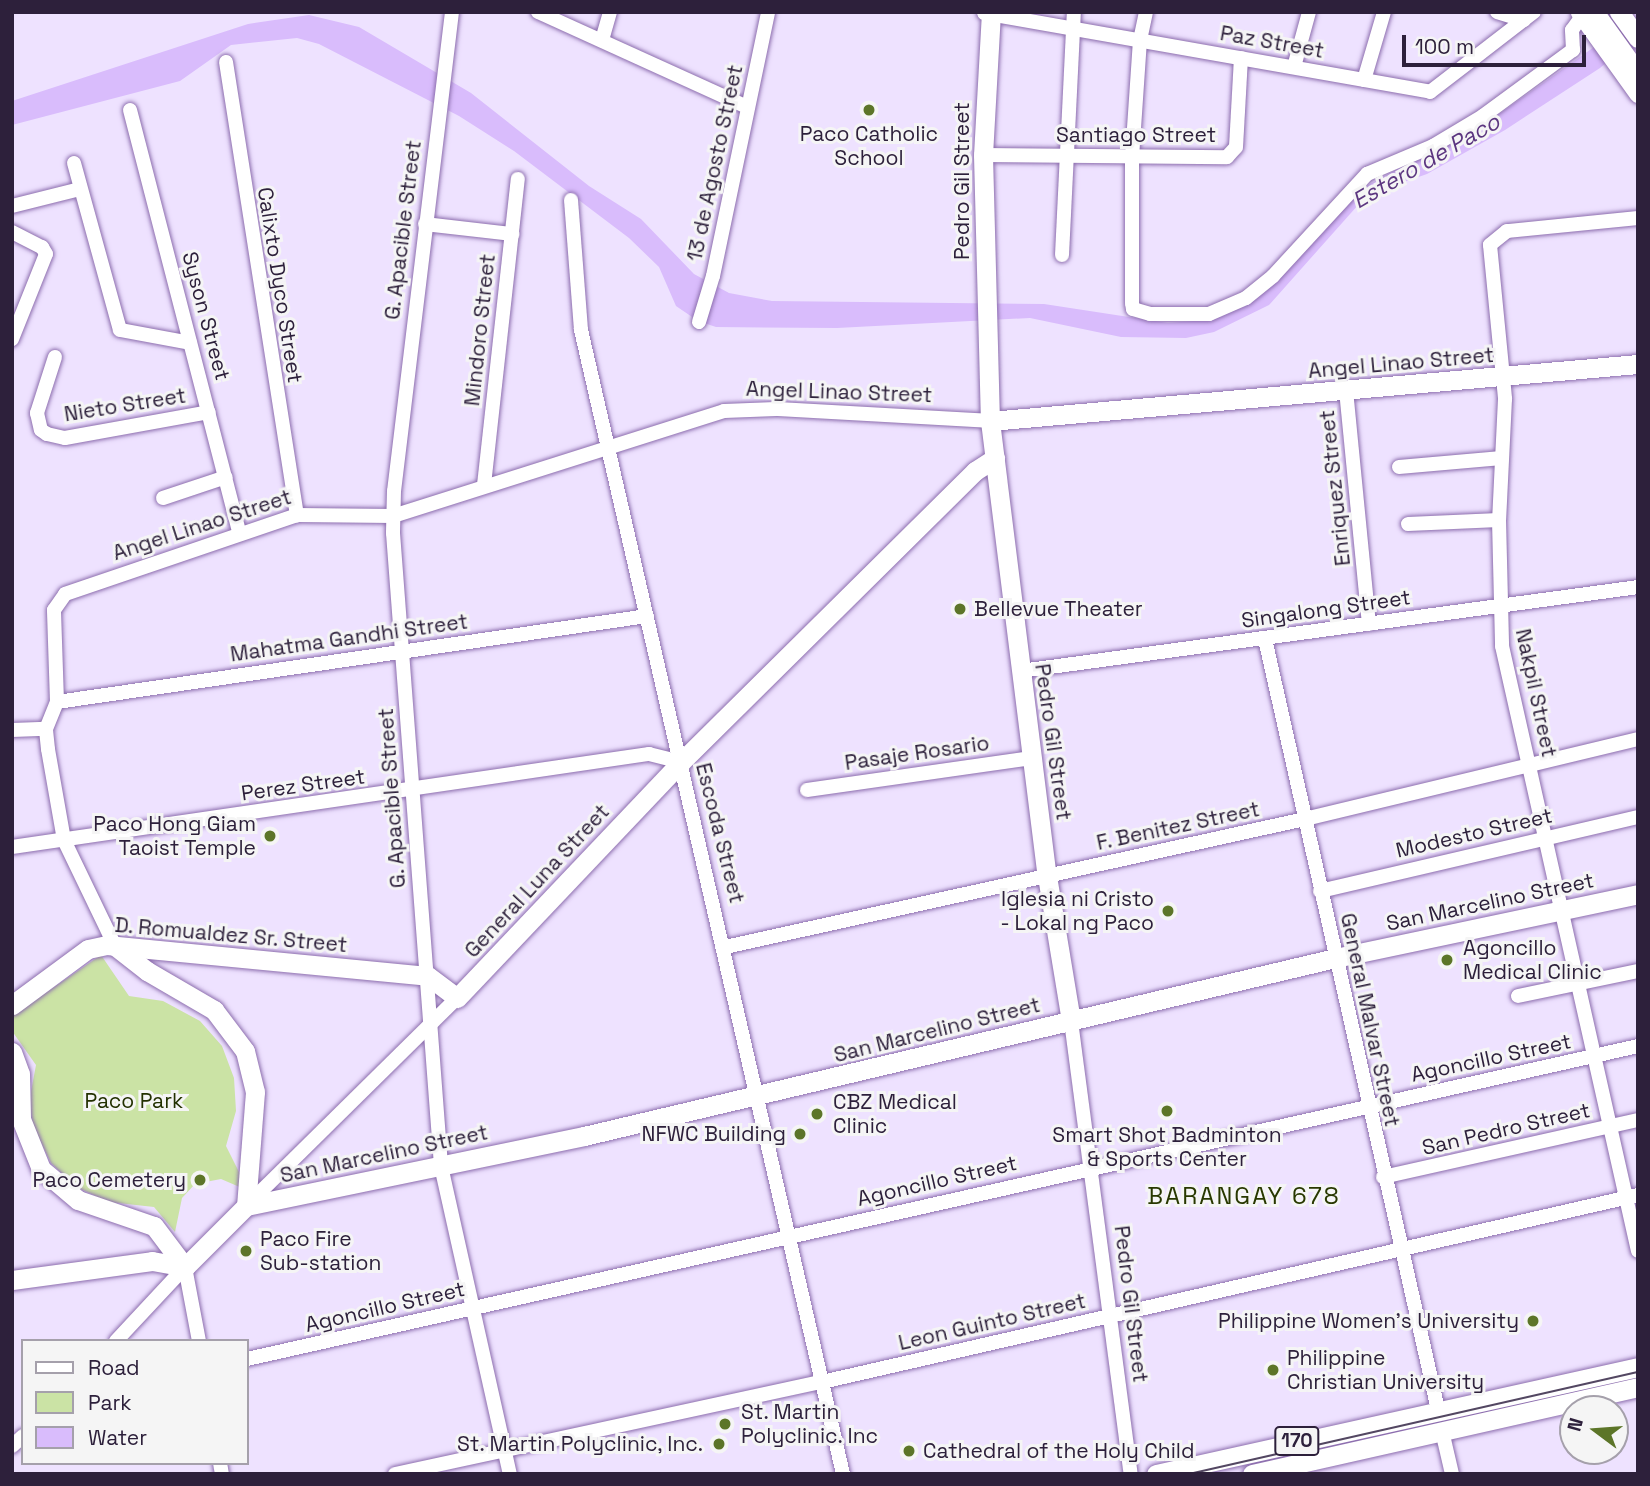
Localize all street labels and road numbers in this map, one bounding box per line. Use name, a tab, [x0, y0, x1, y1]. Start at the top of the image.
street label: Paz Street	[1218, 20, 1326, 64]
street label: 13 de Agosto Street	[682, 62, 748, 264]
street label: Pedro Gil Street	[949, 102, 975, 260]
street label: Santiago Street	[1056, 122, 1216, 148]
street label: G. Apacible Street	[379, 138, 427, 322]
street label: Calixto Dyco Street	[252, 185, 308, 385]
street label: Syson Street	[177, 249, 235, 383]
street label: Mindoro Street	[459, 253, 501, 407]
street label: Angel Linao Street	[1307, 342, 1495, 384]
street label: Angel Linao Street	[745, 376, 933, 408]
street label: Nieto Street	[62, 383, 188, 427]
street label: Enriquez Street	[1314, 409, 1356, 567]
street label: Angel Linao Street	[109, 484, 295, 566]
street label: Singalong Street	[1240, 585, 1412, 633]
street label: Mahatma Gandhi Street	[229, 609, 469, 667]
street label: Nakpil Street	[1510, 626, 1562, 760]
street label: Pedro Gil Street	[1030, 662, 1076, 822]
street label: G. Apacible Street	[373, 707, 411, 889]
street label: Pasaje Rosario	[843, 730, 991, 776]
street label: Escoda Street	[690, 760, 750, 906]
street label: Perez Street	[239, 764, 367, 806]
street label: F. Benitez Street	[1094, 796, 1262, 856]
street label: General Luna Street	[459, 799, 615, 963]
street label: Modesto Street	[1393, 803, 1555, 863]
street label: San Marcelino Street	[1384, 868, 1596, 936]
street label: General Malvar Street	[1335, 911, 1405, 1129]
street label: D. Romualdez Sr. Street	[113, 912, 349, 958]
street label: San Marcelino Street	[831, 992, 1043, 1068]
street label: Agoncillo Street	[1409, 1029, 1573, 1087]
street label: San Pedro Street	[1420, 1097, 1592, 1161]
street label: San Marcelino Street	[278, 1120, 490, 1188]
street label: Agoncillo Street	[855, 1150, 1019, 1212]
street label: Pedro Gil Street	[1109, 1224, 1153, 1384]
street label: Agoncillo Street	[303, 1276, 467, 1338]
street label: Leon Guinto Street	[896, 1288, 1088, 1356]
road number: 170	[1274, 1426, 1320, 1456]

